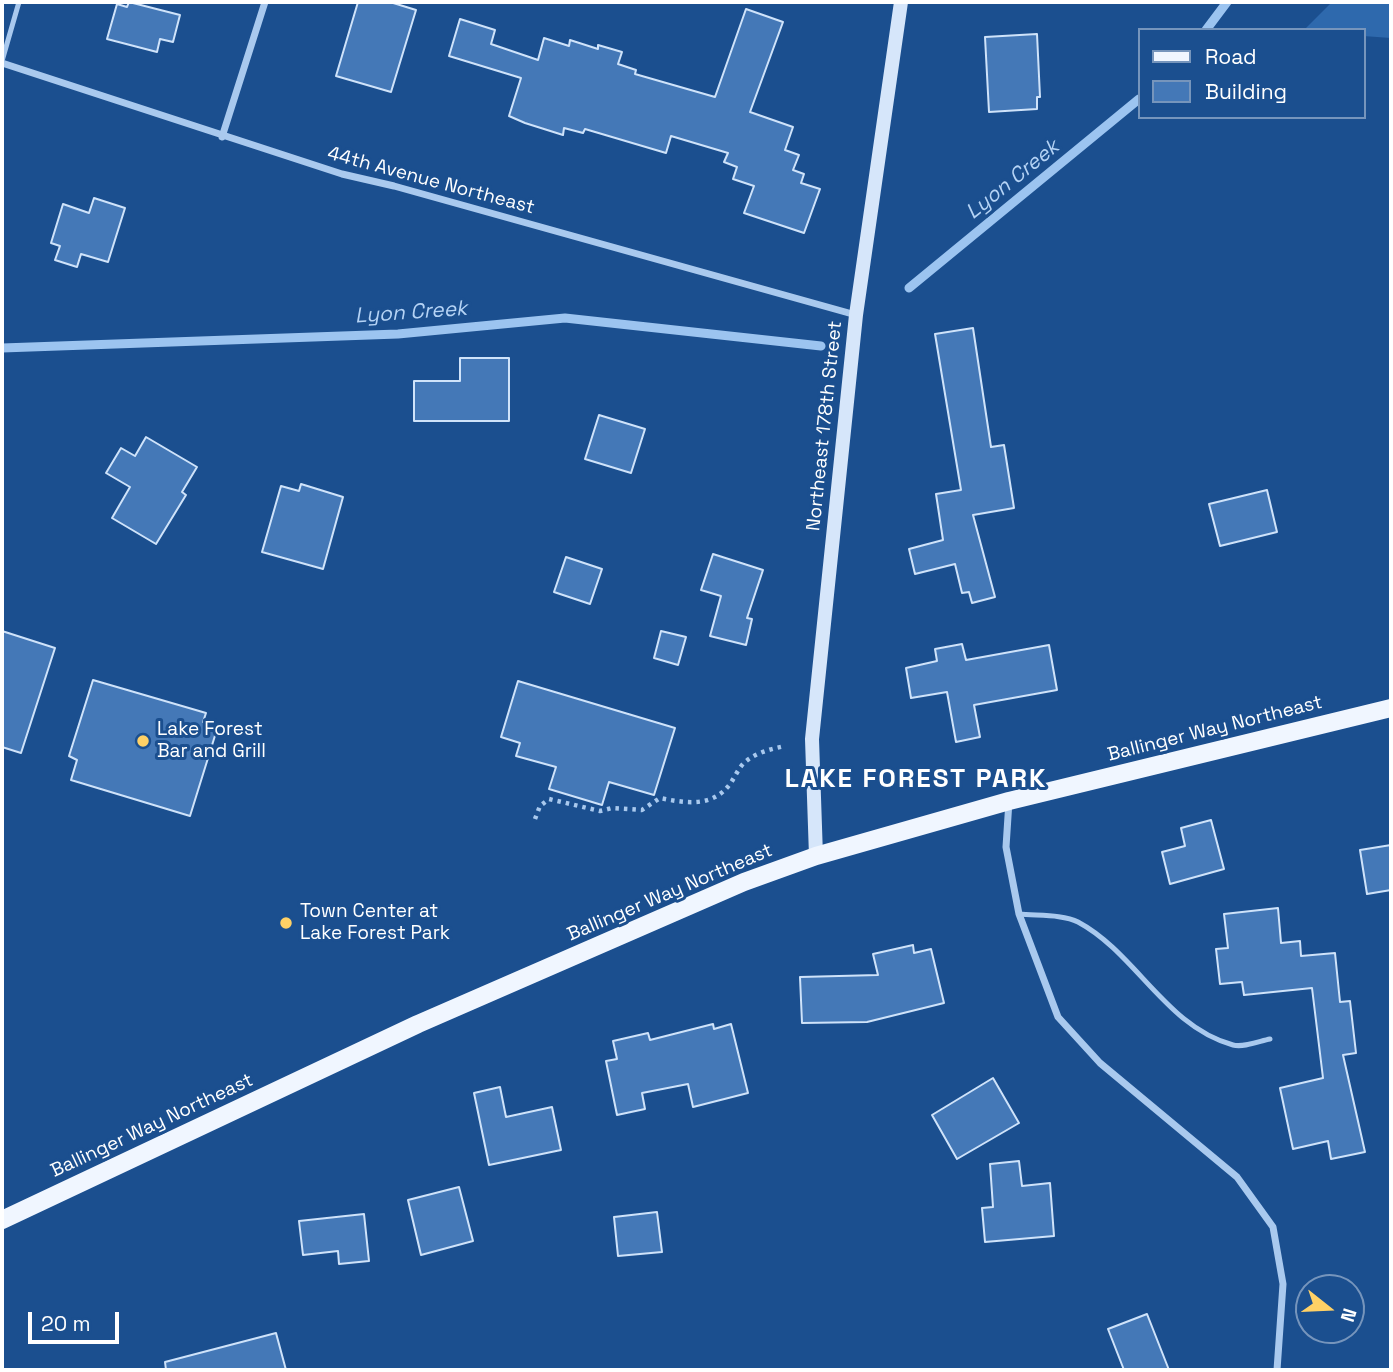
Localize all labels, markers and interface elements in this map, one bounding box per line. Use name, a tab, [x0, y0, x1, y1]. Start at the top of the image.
legend	[1138, 28, 1365, 119]
text: Road	[1205, 43, 1257, 70]
text: Building	[1205, 78, 1287, 105]
water label: Lyon Creek	[961, 135, 1065, 225]
street label: 44th Avenue Northeast	[325, 142, 537, 220]
water label: Lyon Creek	[354, 297, 468, 329]
street label: Northeast 178th Street	[803, 320, 847, 532]
street label: Ballinger Way Northeast	[1105, 691, 1325, 767]
place label: Lake Forest Bar and Grill	[157, 719, 266, 763]
marker: Lake Forest Bar and Grill	[135, 733, 151, 749]
district label: LAKE FOREST PARK	[787, 764, 1045, 796]
street label: Ballinger Way Northeast	[564, 839, 776, 947]
place label: Town Center at Lake Forest Park	[300, 901, 450, 945]
marker: Town Center at Lake Forest Park	[278, 915, 294, 931]
street label: Ballinger Way Northeast	[47, 1069, 257, 1183]
north arrow	[1295, 1274, 1365, 1344]
scale bar	[32, 1298, 122, 1342]
text: N	[1335, 1305, 1362, 1325]
text: 20 m	[41, 1310, 91, 1337]

